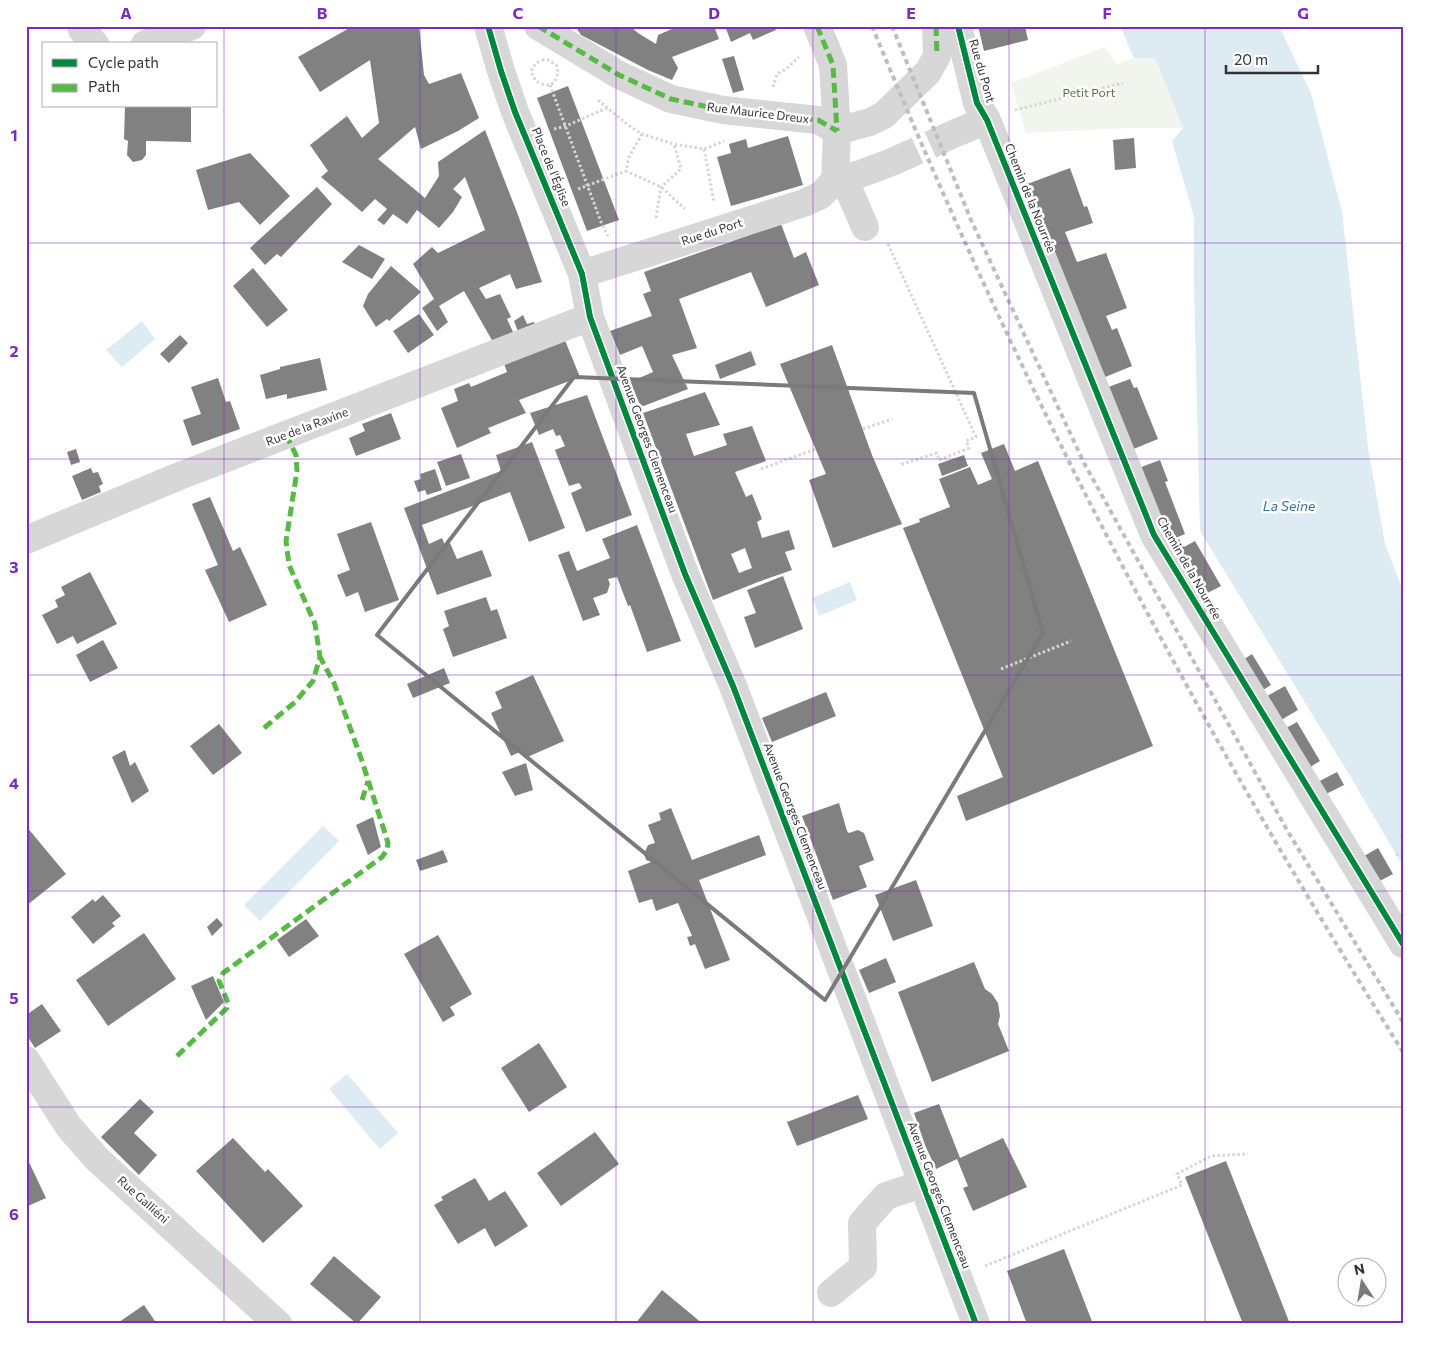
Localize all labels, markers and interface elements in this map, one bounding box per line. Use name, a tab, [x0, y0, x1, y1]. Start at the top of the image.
text: A	[120, 3, 132, 22]
text: B	[317, 3, 328, 22]
text: C	[513, 3, 524, 22]
text: D	[708, 3, 720, 22]
text: E	[906, 3, 916, 22]
text: F	[1102, 3, 1112, 22]
text: G	[1297, 3, 1309, 22]
street label: Rue du Pont	[967, 37, 999, 104]
legend	[42, 42, 218, 108]
scale bar	[1226, 42, 1319, 74]
text: 20 m	[1234, 50, 1268, 68]
text: Cycle path	[88, 53, 159, 71]
text: Path	[88, 77, 120, 95]
park label: Petit Port	[1063, 85, 1116, 99]
street label: Rue Maurice Dreux	[706, 99, 811, 125]
text: 1	[10, 125, 18, 144]
street label: Place de l'Église	[530, 125, 574, 208]
street label: Chemin de la Nourrée	[1003, 141, 1059, 254]
street label: Rue du Port	[679, 215, 744, 248]
text: 2	[9, 341, 19, 360]
street label: Avenue Georges Clemenceau	[615, 363, 681, 515]
street label: Rue de la Ravine	[263, 404, 350, 448]
water label: La Seine	[1263, 497, 1316, 514]
street label: Chemin de la Nourrée	[1155, 514, 1225, 621]
text: 3	[9, 557, 19, 576]
street label: Avenue Georges Clemenceau	[761, 740, 830, 891]
text: 4	[9, 773, 19, 792]
text: 5	[9, 988, 19, 1007]
street label: Avenue Georges Clemenceau	[905, 1119, 974, 1270]
street label: Rue Galliéni	[115, 1173, 172, 1226]
text: 6	[9, 1204, 19, 1223]
north arrow	[1336, 1258, 1386, 1308]
text: N	[1352, 1259, 1366, 1278]

